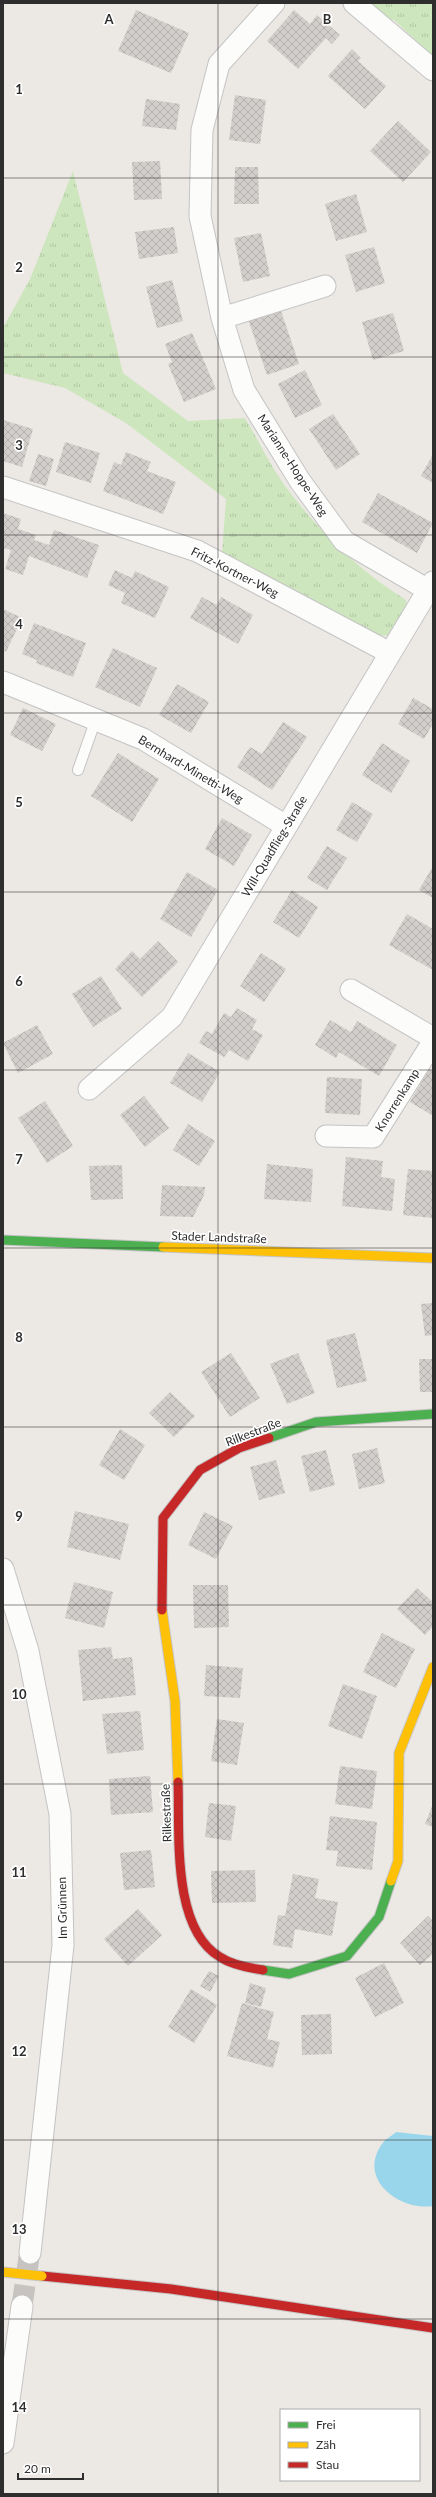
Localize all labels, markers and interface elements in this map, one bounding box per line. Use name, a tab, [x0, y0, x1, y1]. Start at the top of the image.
text: A	[103, 11, 114, 27]
text: B	[323, 11, 332, 27]
text: 1	[15, 81, 23, 97]
text: 2	[15, 259, 23, 275]
street label: Marianne-Hoppe-Weg	[254, 411, 332, 519]
text: 3	[15, 437, 23, 453]
street label: Fritz-Kortner-Weg	[189, 543, 281, 601]
text: 4	[15, 616, 23, 632]
street label: Bernhard-Minetti-Weg	[136, 732, 246, 806]
street label: Will-Quadflieg-Straße	[238, 793, 310, 899]
text: 5	[15, 794, 23, 810]
text: 6	[15, 973, 23, 989]
street label: Knorrenkamp	[372, 1065, 422, 1134]
text: 7	[15, 1151, 23, 1167]
street label: Stader Landstraße	[171, 1228, 267, 1246]
text: 8	[15, 1329, 23, 1345]
street label: Rilkestraße	[223, 1415, 283, 1449]
text: 9	[15, 1508, 23, 1524]
text: 10	[11, 1686, 27, 1702]
street label: Rilkestraße	[157, 1784, 175, 1842]
text: 11	[11, 1864, 27, 1880]
street label: Im Grünnen	[54, 1877, 70, 1939]
text: 12	[11, 2043, 27, 2059]
text: 13	[11, 2221, 27, 2237]
text: 14	[11, 2399, 27, 2415]
legend	[280, 2409, 420, 2481]
text: Frei	[316, 2417, 336, 2432]
text: Zäh	[316, 2437, 336, 2452]
scale bar	[18, 2455, 83, 2481]
text: Stau	[316, 2457, 339, 2472]
text: 20 m	[24, 2461, 51, 2476]

